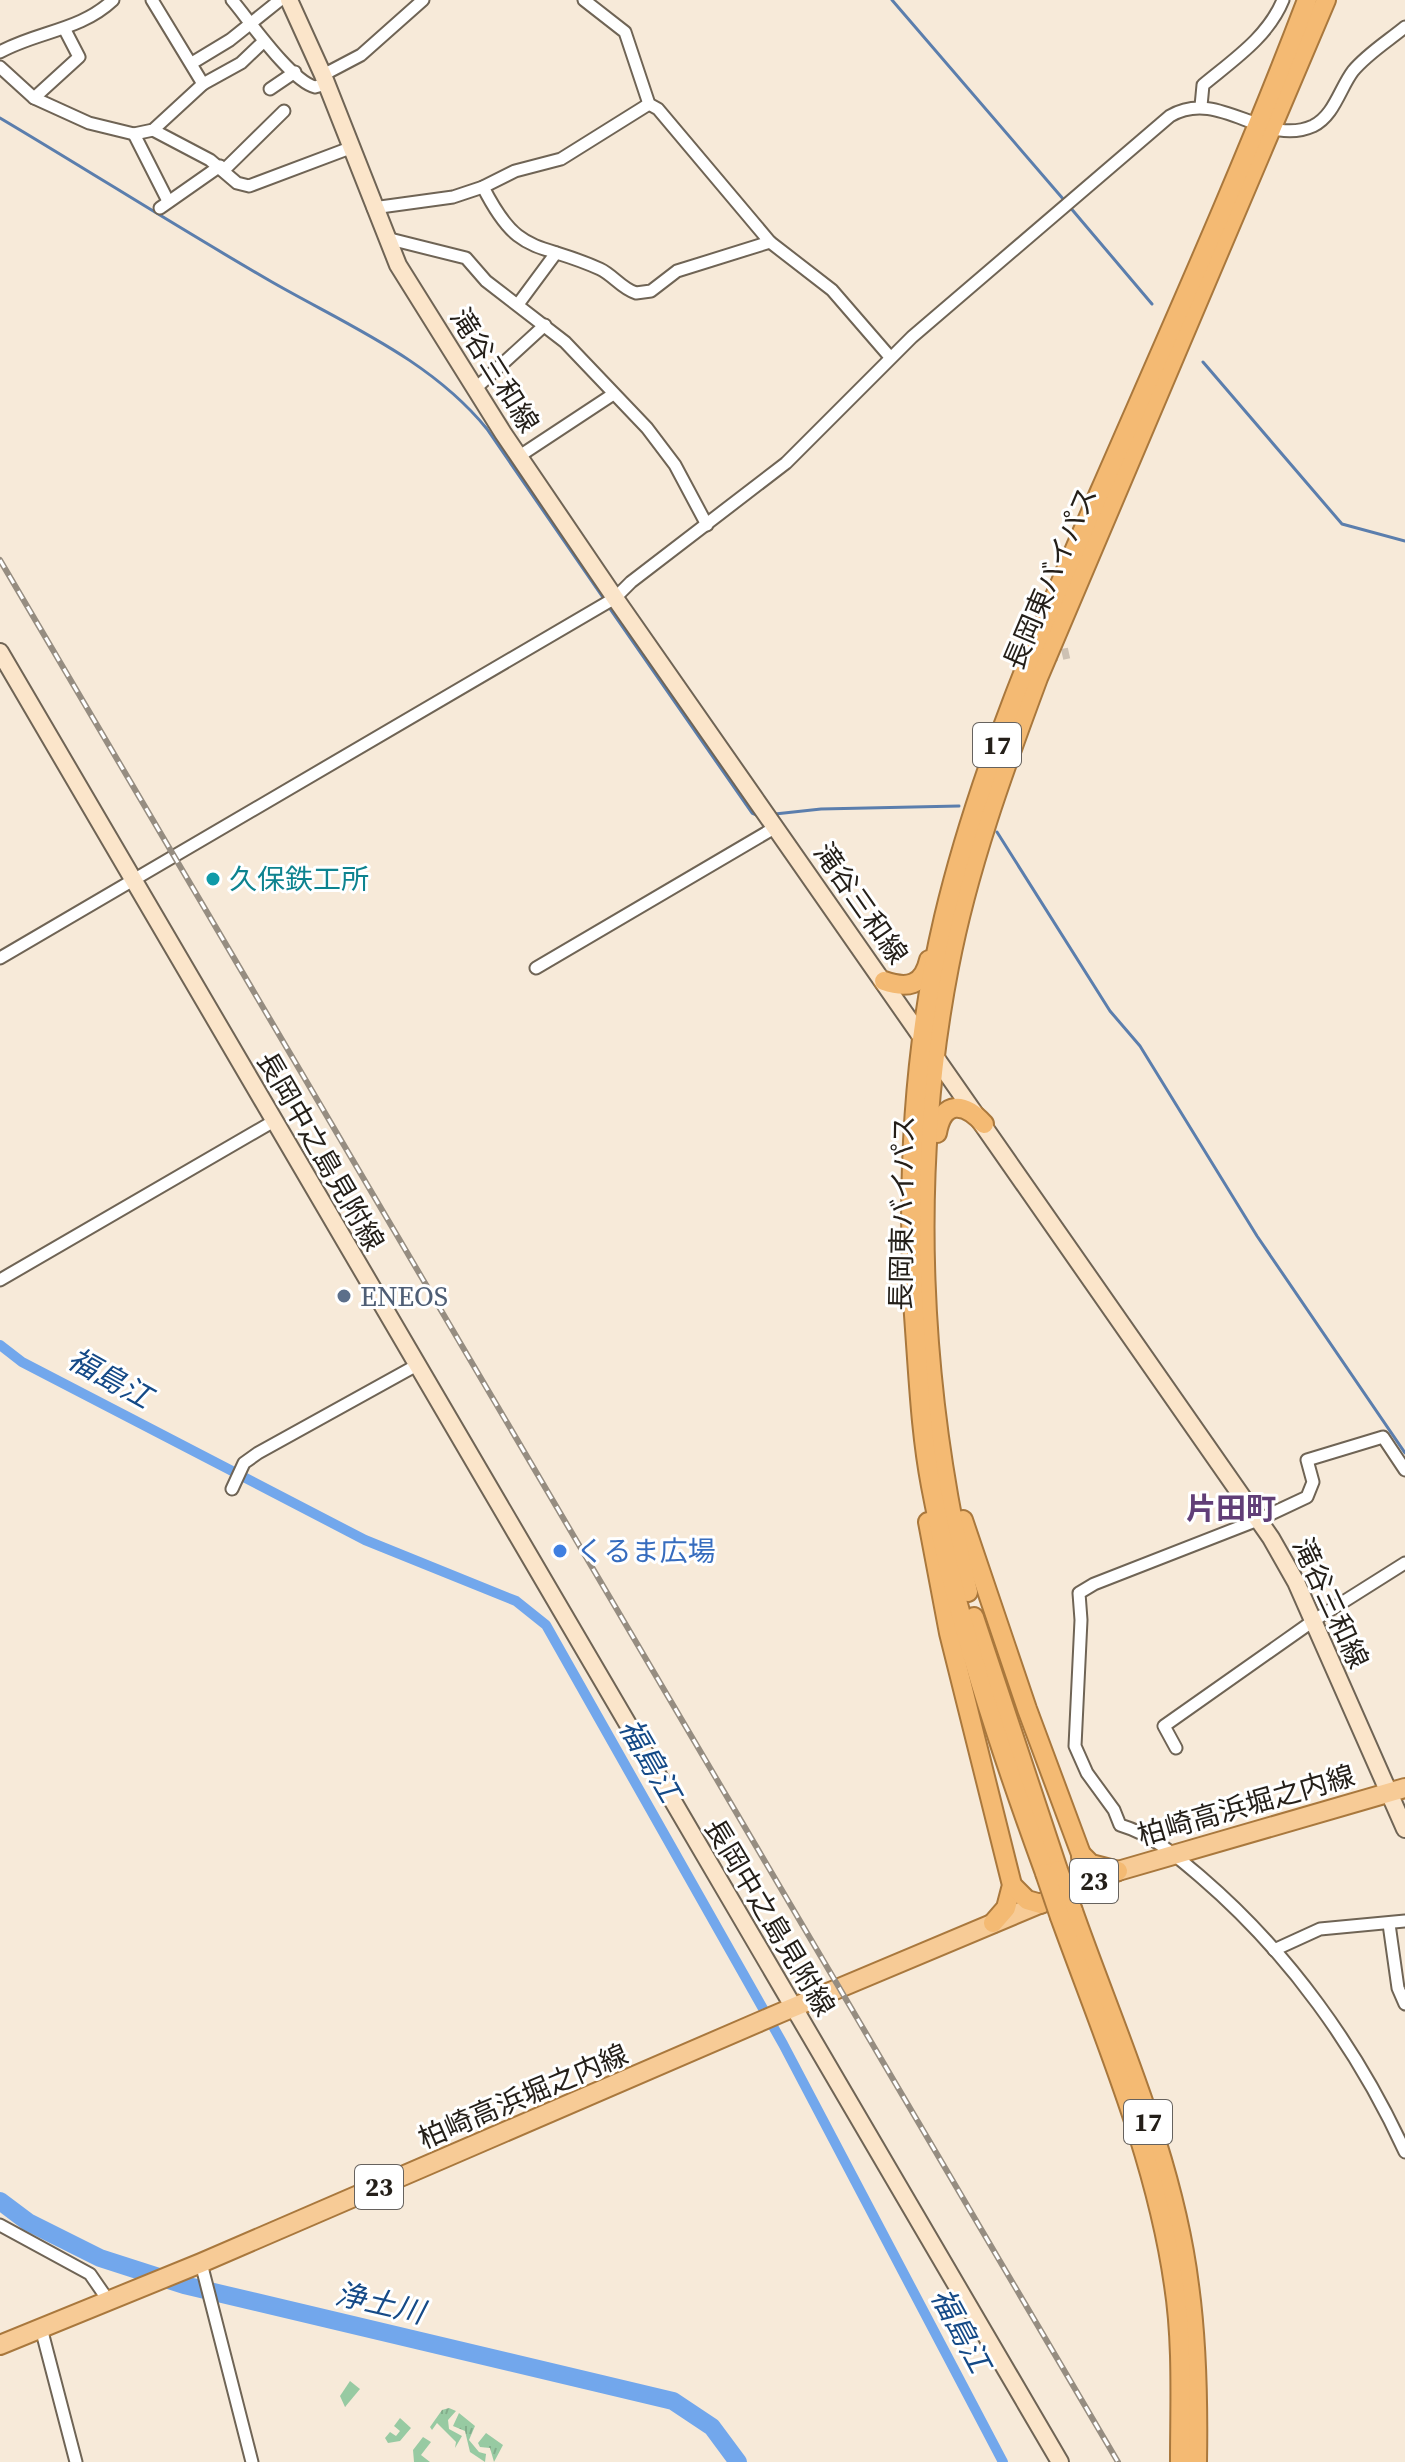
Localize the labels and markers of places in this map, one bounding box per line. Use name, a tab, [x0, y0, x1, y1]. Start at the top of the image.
place label: 久保鉄工所	[229, 860, 369, 898]
marker: 久保鉄工所	[204, 870, 222, 888]
place label: ENEOS	[360, 1277, 448, 1315]
marker: ENEOS	[335, 1287, 353, 1305]
place label: くるま広場	[576, 1532, 715, 1570]
marker: くるま広場	[551, 1542, 569, 1560]

